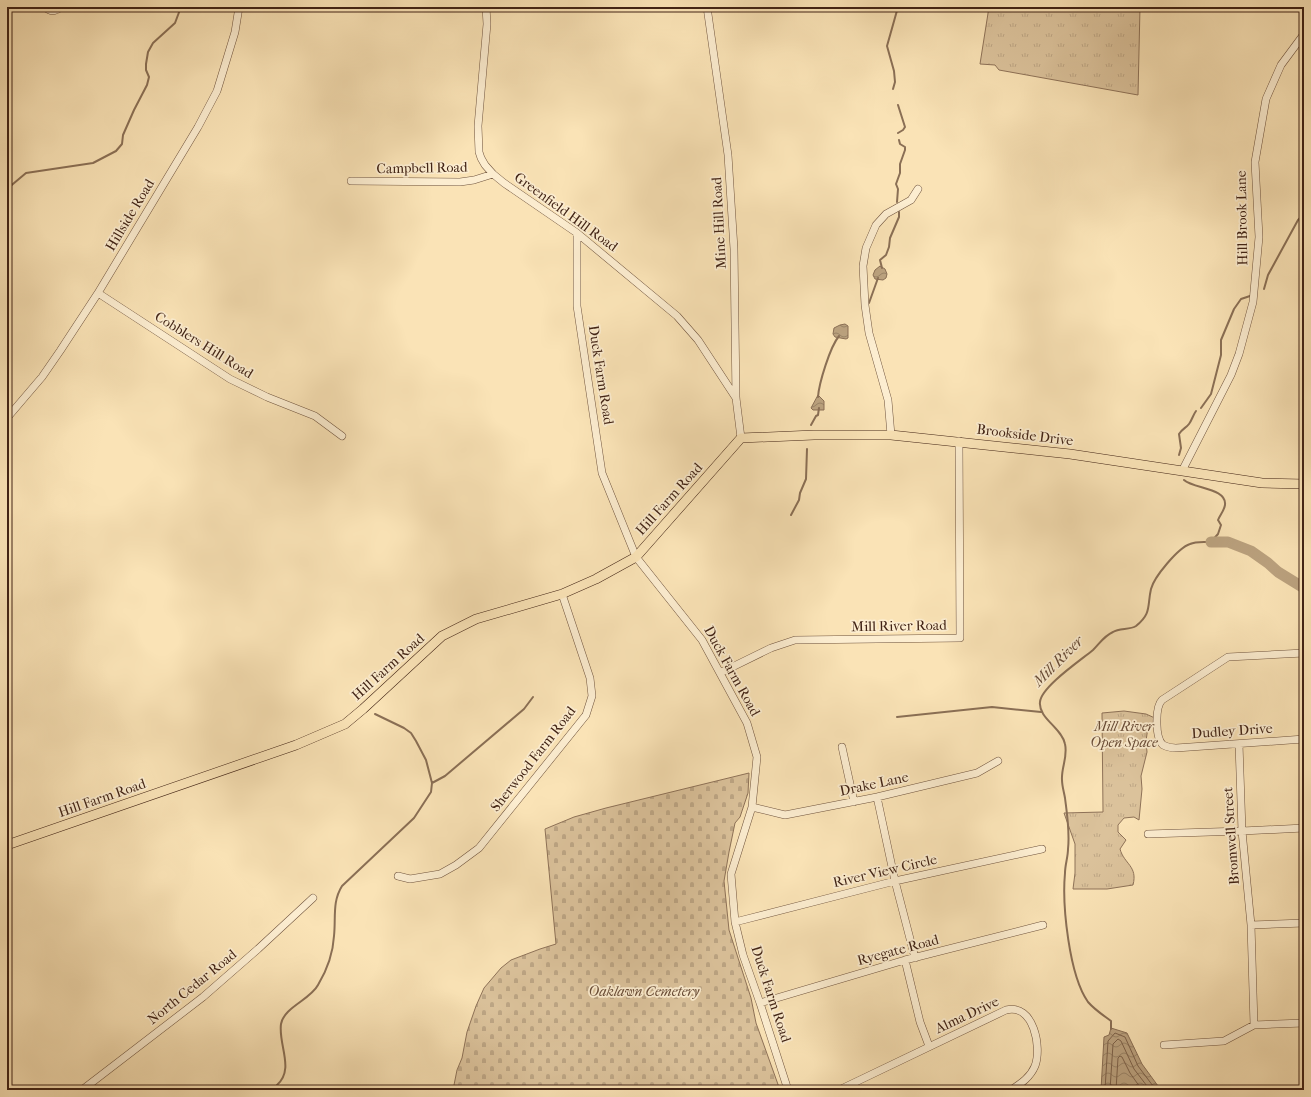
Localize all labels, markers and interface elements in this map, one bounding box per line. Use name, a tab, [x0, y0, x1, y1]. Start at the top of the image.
street label: Campbell Road	[376, 159, 468, 177]
street label: Greenfield Hill Road	[511, 169, 621, 256]
street label: Hill Brook Lane	[1233, 170, 1251, 266]
street label: Hillside Road	[102, 176, 158, 254]
street label: Mine Hill Road	[708, 176, 730, 269]
street label: Cobblers Hill Road	[152, 308, 257, 382]
street label: Duck Farm Road	[585, 324, 617, 426]
street label: Brookside Drive	[976, 421, 1074, 449]
street label: Hill Farm Road	[632, 459, 706, 539]
street label: Mill River Road	[851, 617, 947, 635]
street label: Duck Farm Road	[700, 623, 764, 719]
street label: Hill Farm Road	[348, 630, 428, 704]
water label: Mill River	[1028, 631, 1088, 691]
street label: Sherwood Farm Road	[487, 703, 580, 815]
park label: Mill River Open Space	[1090, 718, 1158, 751]
street label: Dudley Drive	[1191, 720, 1273, 742]
street label: Drake Lane	[838, 768, 910, 800]
street label: Hill Farm Road	[56, 775, 148, 821]
street label: Bromwell Street	[1219, 786, 1243, 886]
street label: River View Circle	[831, 851, 939, 891]
street label: Ryegate Road	[855, 931, 941, 969]
street label: Duck Farm Road	[747, 944, 795, 1045]
street label: North Cedar Road	[144, 946, 240, 1028]
park label: Oaklawn Cemetery	[589, 983, 701, 1000]
street label: Alma Drive	[932, 993, 1002, 1038]

